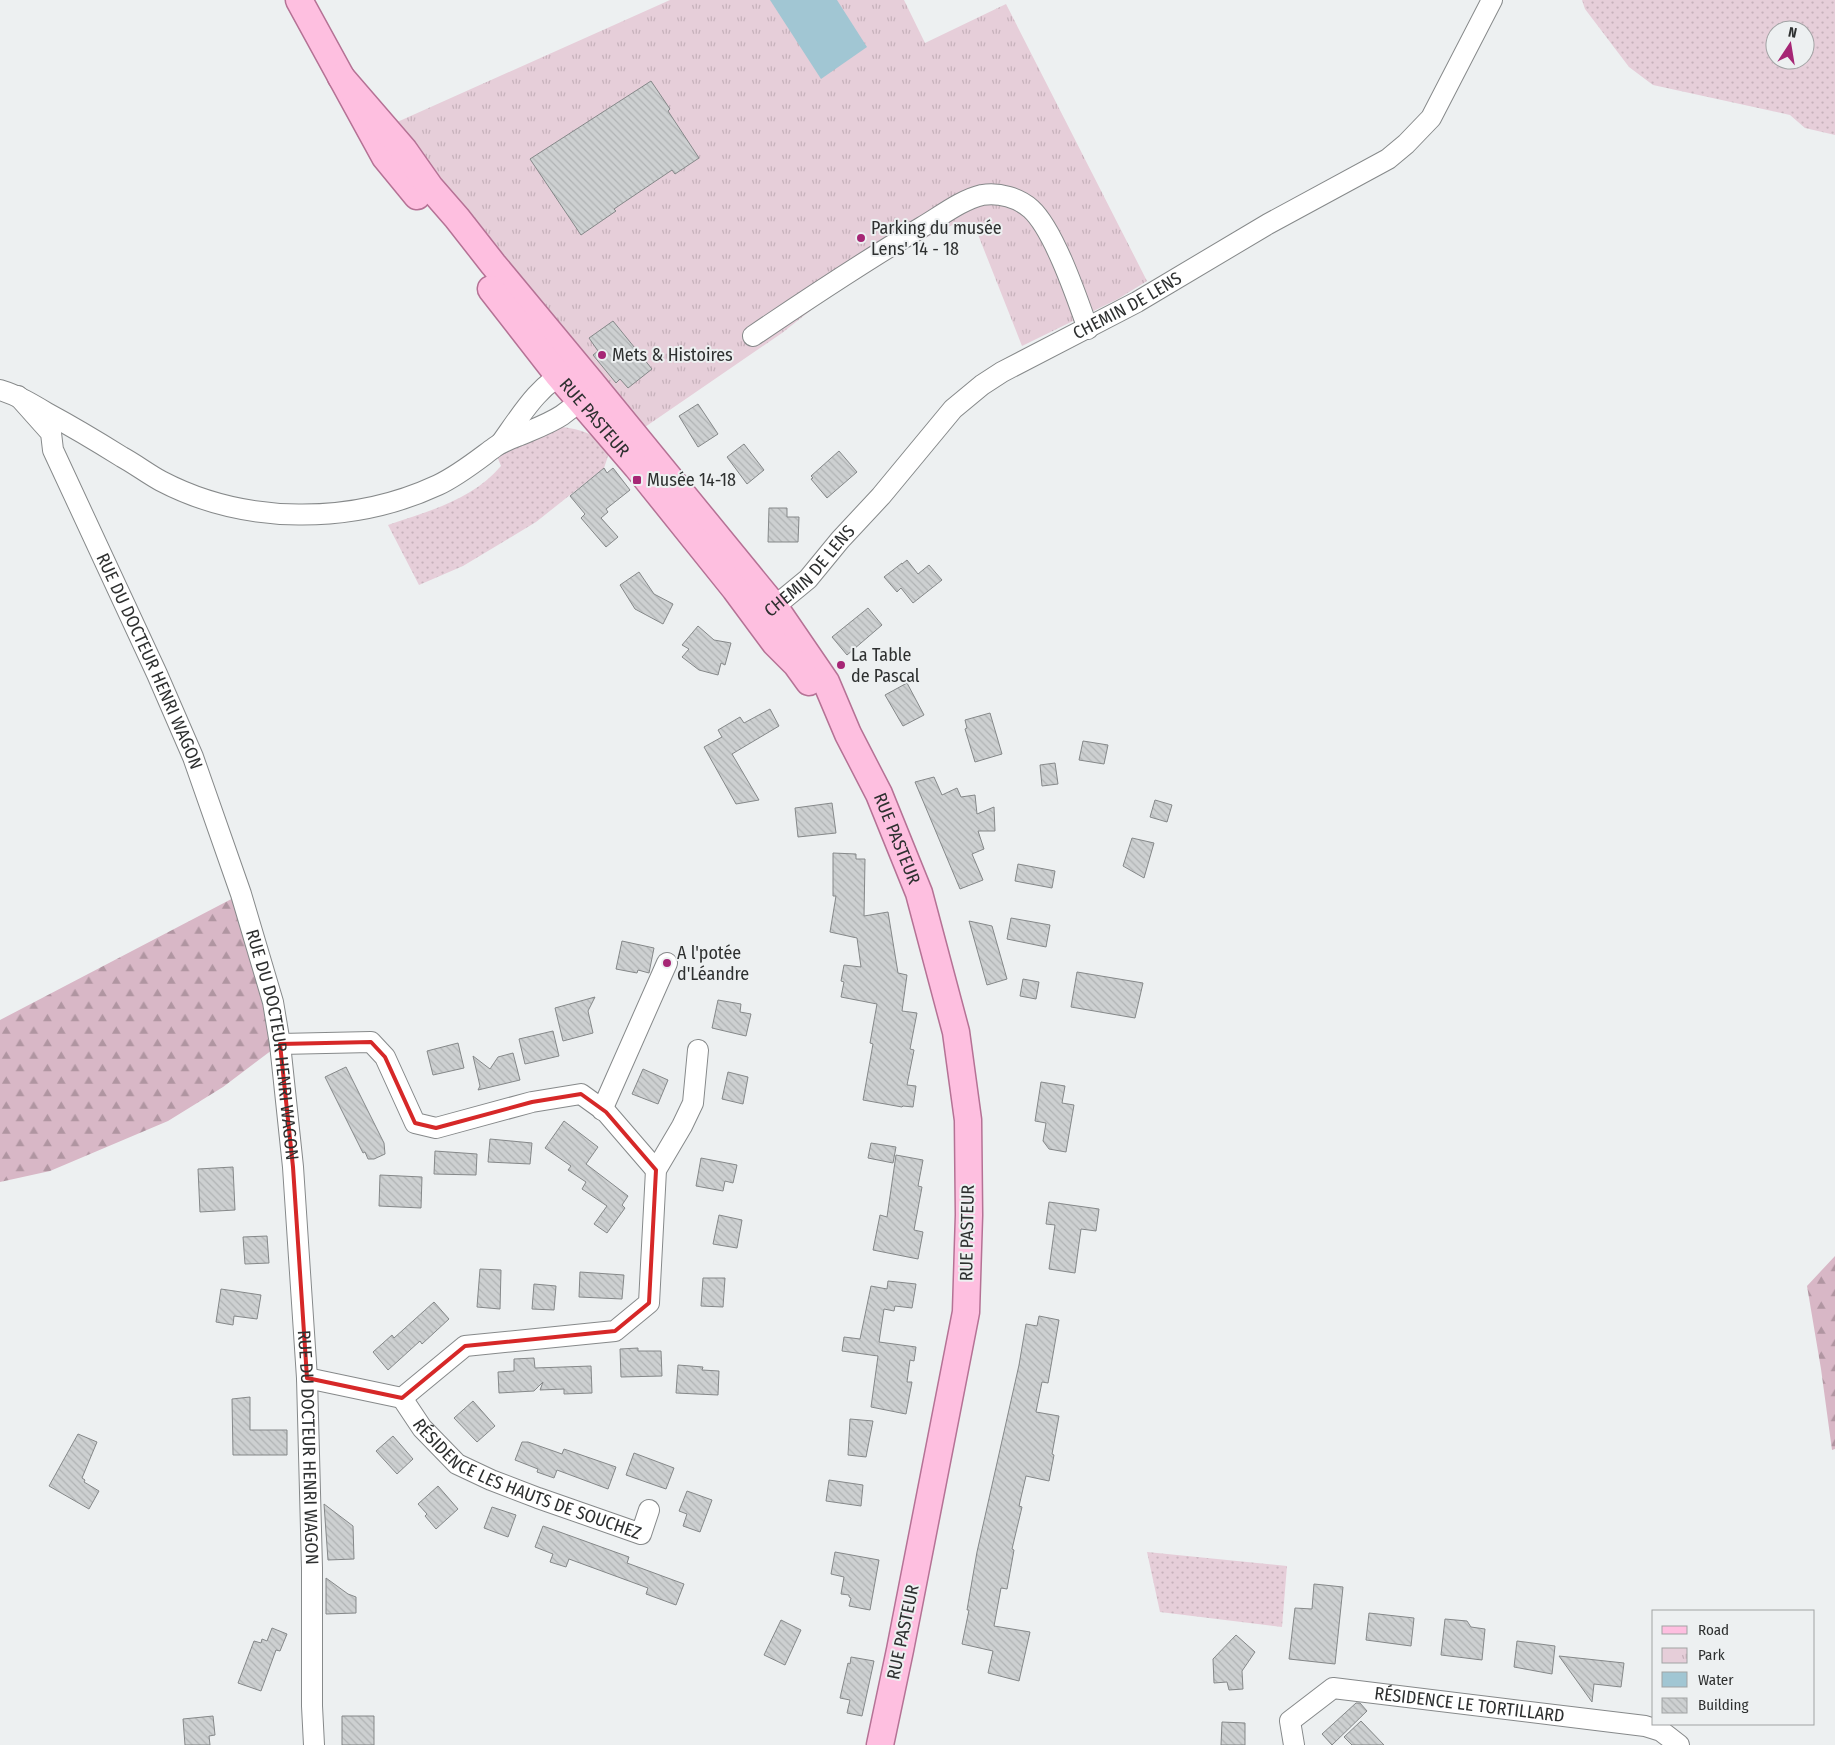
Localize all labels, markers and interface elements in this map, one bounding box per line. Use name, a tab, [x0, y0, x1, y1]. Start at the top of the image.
north arrow	[1765, 20, 1815, 70]
text: N	[1787, 24, 1798, 42]
place label: Parking du musée Lens' 14 - 18	[871, 217, 1002, 260]
marker: Parking du musée Lens' 14 - 18	[855, 232, 867, 244]
street label: CHEMIN DE LENS	[1069, 267, 1186, 344]
place label: Mets & Histoires	[612, 344, 733, 366]
marker: Mets & Histoires	[596, 349, 608, 361]
street label: RUE PASTEUR	[555, 374, 634, 461]
place label: Musée 14-18	[647, 469, 736, 491]
marker: Musée 14-18	[631, 474, 643, 486]
street label: CHEMIN DE LENS	[760, 520, 859, 622]
street label: RUE DU DOCTEUR HENRI WAGON	[91, 550, 207, 772]
place label: La Table de Pascal	[851, 644, 920, 687]
marker: La Table de Pascal	[835, 659, 847, 671]
street label: RUE PASTEUR	[869, 790, 925, 888]
street label: RUE DU DOCTEUR HENRI WAGON	[241, 927, 303, 1161]
place label: A l'potée d'Léandre	[677, 942, 749, 985]
marker: A l'potée d'Léandre	[661, 957, 673, 969]
street label: RUE PASTEUR	[955, 1184, 979, 1281]
street label: RUE DU DOCTEUR HENRI WAGON	[293, 1329, 323, 1565]
street label: RÉSIDENCE LES HAUTS DE SOUCHEZ	[408, 1414, 644, 1544]
street label: RUE PASTEUR	[882, 1582, 924, 1681]
legend	[1652, 1610, 1815, 1725]
text: Road	[1698, 1621, 1729, 1639]
text: Park	[1698, 1646, 1725, 1664]
text: Water	[1698, 1671, 1734, 1689]
street label: RÉSIDENCE LE TORTILLARD	[1373, 1682, 1566, 1727]
text: Building	[1698, 1696, 1749, 1714]

